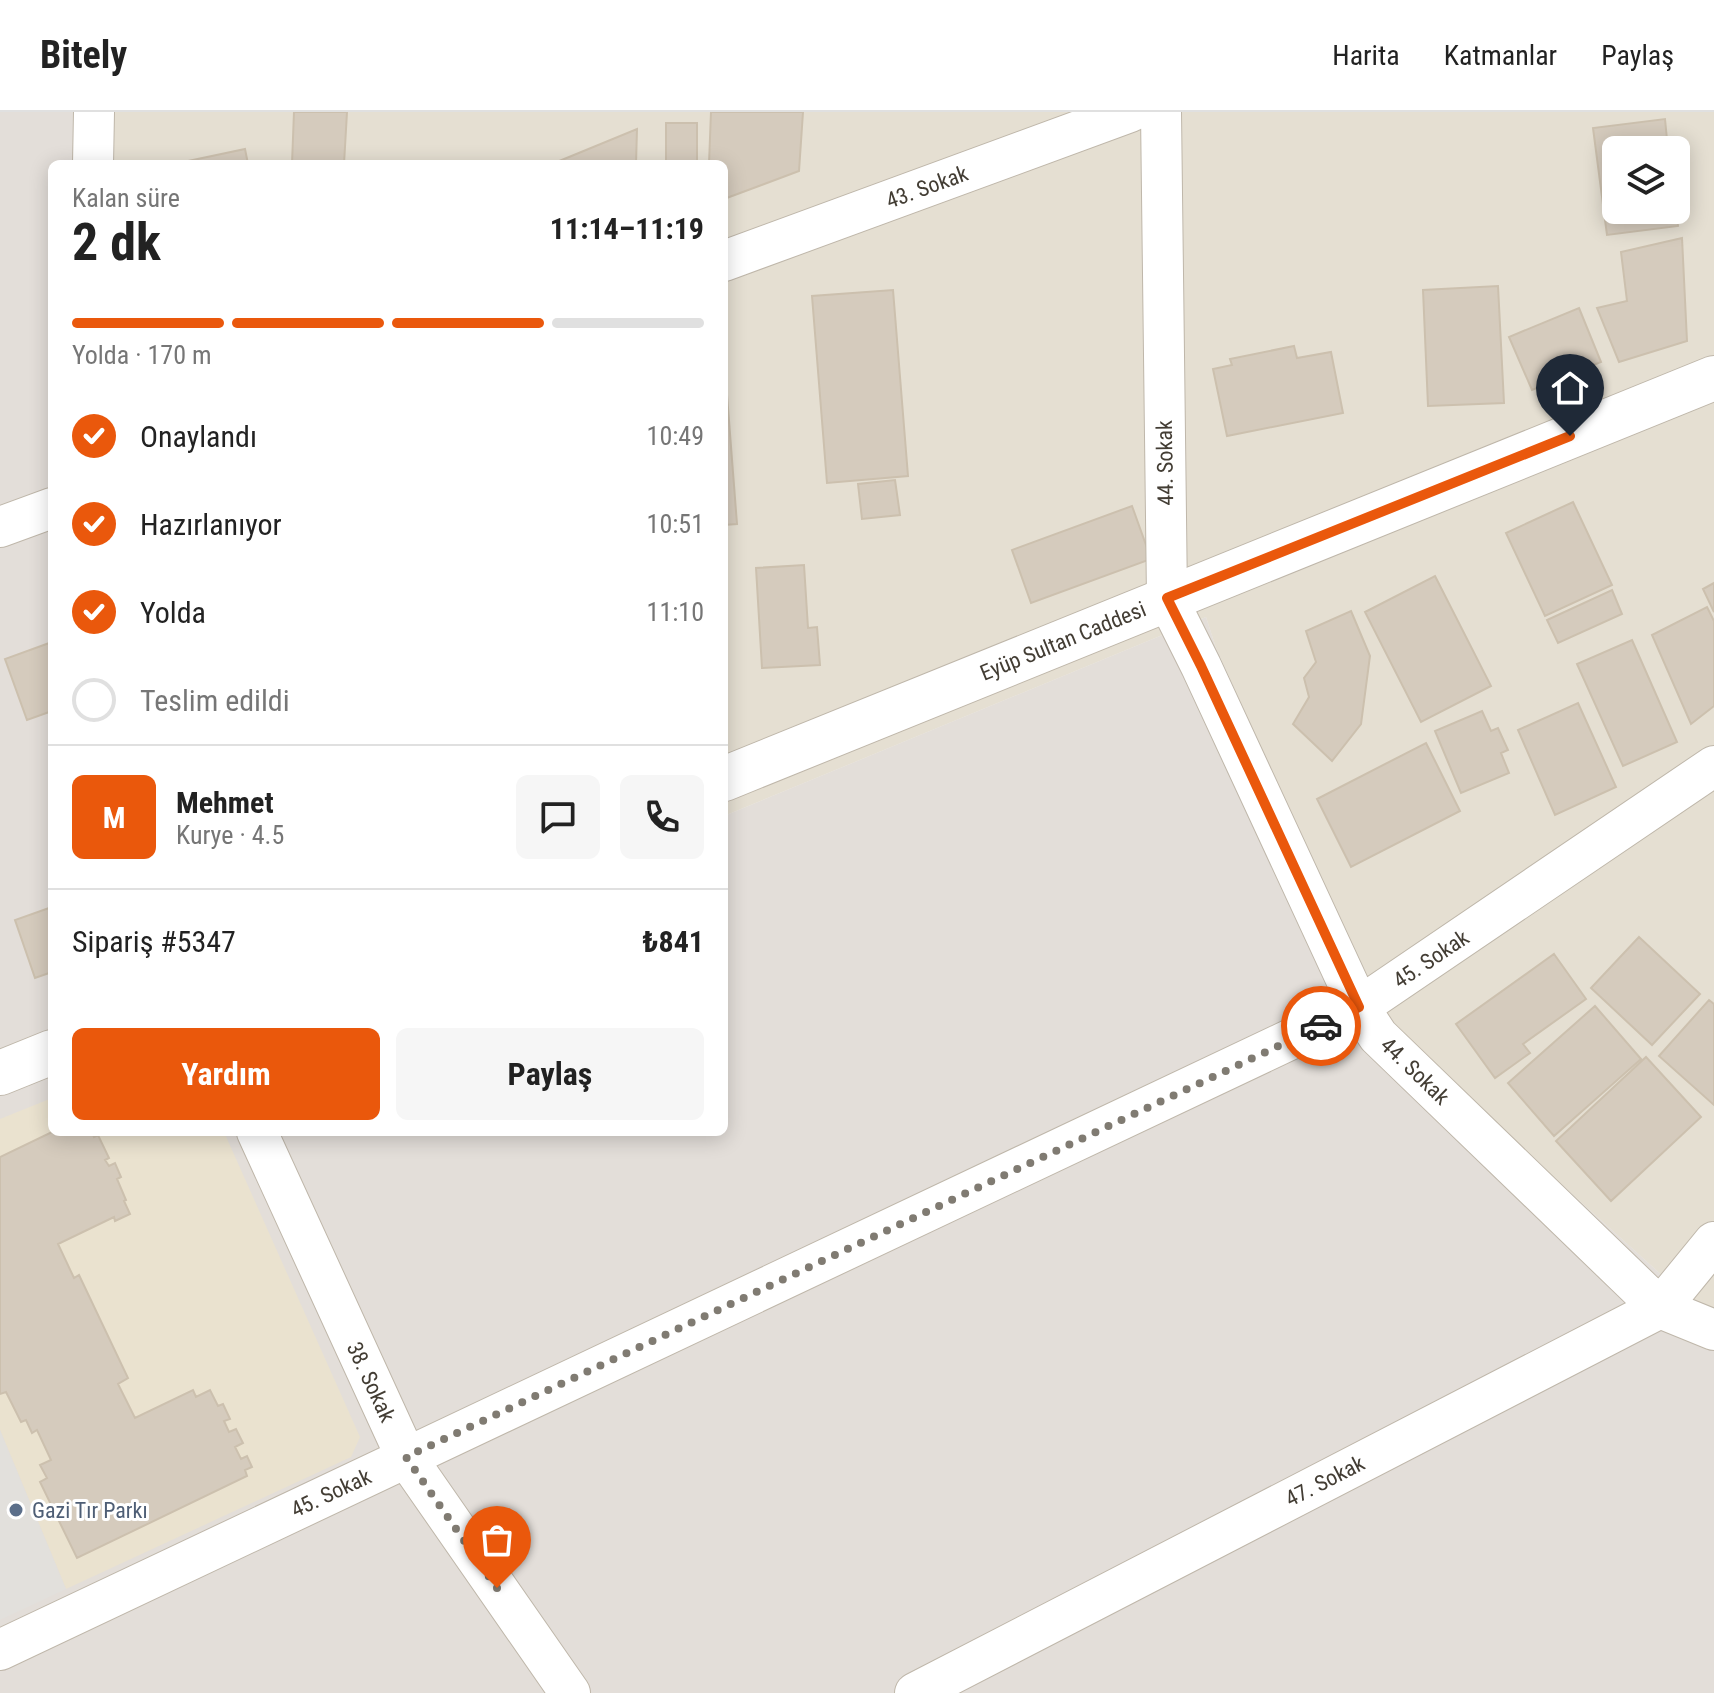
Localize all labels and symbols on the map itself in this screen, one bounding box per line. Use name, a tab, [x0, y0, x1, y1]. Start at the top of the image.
street label: 43. Sokak	[883, 161, 971, 213]
pin	[1536, 354, 1604, 436]
street label: 44. Sokak	[1152, 420, 1178, 506]
street label: Eyüp Sultan Caddesi	[977, 596, 1149, 686]
street label: 45. Sokak	[1389, 925, 1473, 993]
courier	[1281, 986, 1361, 1066]
street label: 44. Sokak	[1376, 1032, 1454, 1110]
street label: 38. Sokak	[342, 1338, 400, 1426]
street label: 47. Sokak	[1281, 1450, 1369, 1512]
street label: 45. Sokak	[287, 1464, 375, 1522]
place label: Gazi Tır Parkı	[32, 1498, 148, 1523]
marker: Gazi Tır Parkı	[7, 1501, 25, 1519]
pin	[463, 1506, 531, 1588]

